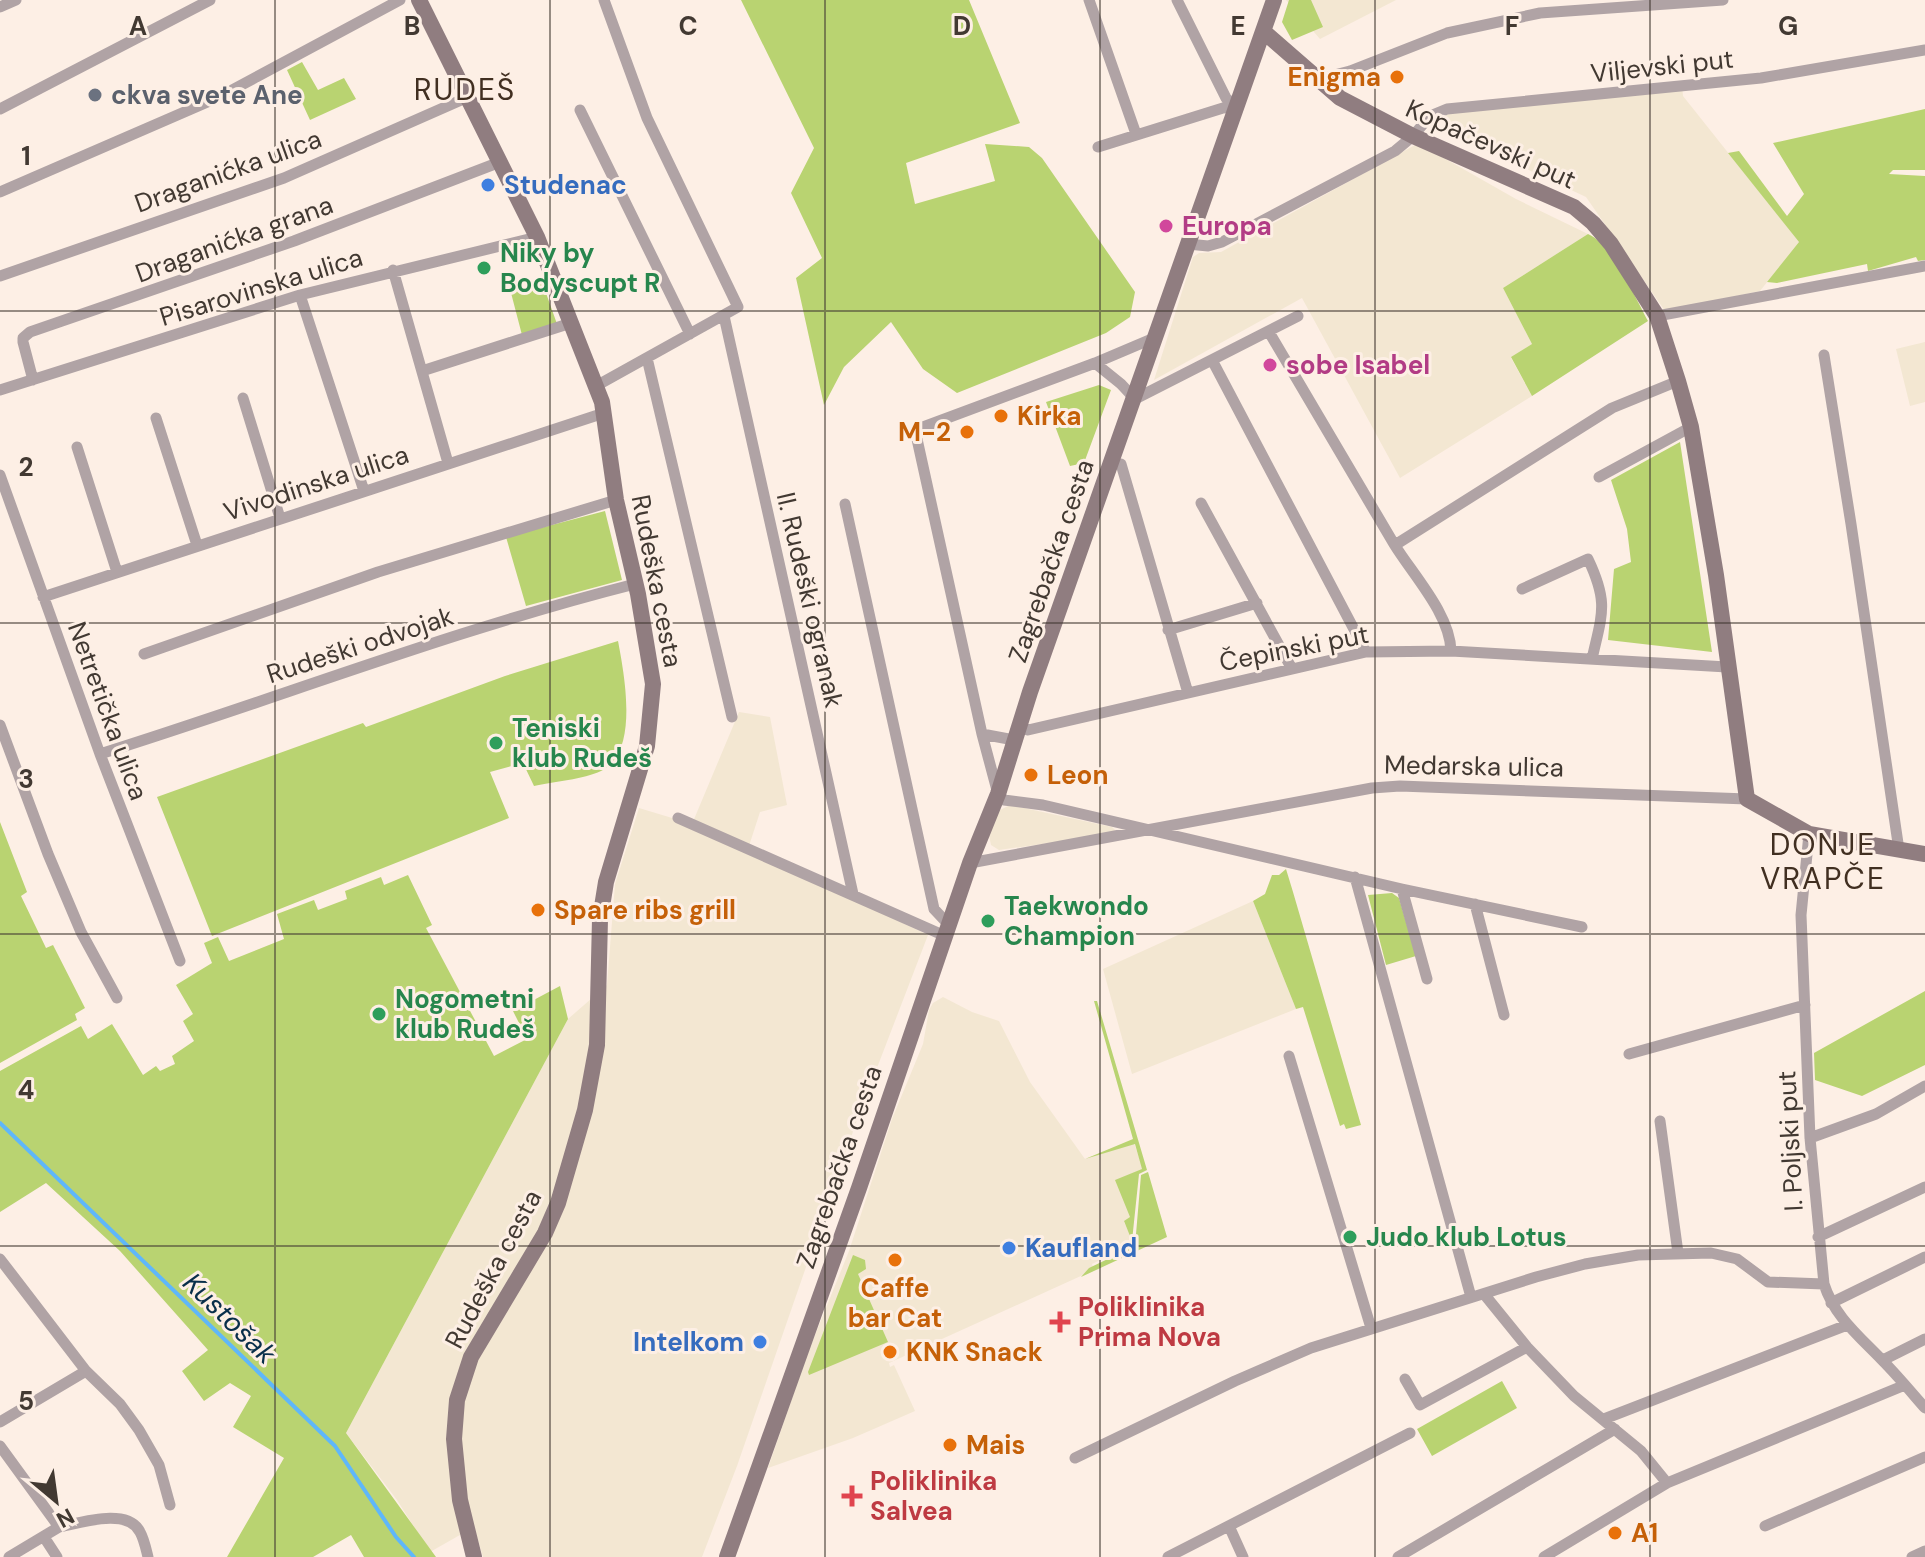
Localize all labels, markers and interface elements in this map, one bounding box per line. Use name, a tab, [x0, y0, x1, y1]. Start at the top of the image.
text: A	[129, 9, 147, 43]
text: B	[404, 9, 420, 43]
text: C	[678, 9, 698, 43]
text: D	[953, 9, 971, 43]
text: E	[1230, 9, 1246, 43]
text: F	[1505, 9, 1519, 43]
text: G	[1778, 9, 1798, 43]
street label: Viljevski put	[1589, 42, 1735, 90]
place label: Enigma	[1287, 60, 1381, 94]
marker: Enigma	[1388, 68, 1406, 86]
district label: RUDEŠ	[414, 70, 516, 109]
place label: ckva svete Ane	[111, 78, 303, 112]
marker: ckva svete Ane	[86, 86, 104, 104]
street label: Kopačevski put	[1400, 91, 1582, 197]
street label: Draganićka ulica	[130, 121, 326, 221]
text: 1	[21, 139, 31, 173]
place label: Studenac	[504, 168, 627, 202]
marker: Studenac	[479, 176, 497, 194]
street label: Draganićka grana	[131, 187, 337, 291]
place label: Europa	[1182, 209, 1272, 243]
marker: Europa	[1157, 217, 1175, 235]
place label: Niky by Bodyscupt R	[500, 236, 660, 300]
street label: Pisarovinska ulica	[155, 240, 367, 334]
marker: Niky by Bodyscupt R	[475, 259, 493, 277]
place label: sobe Isabel	[1286, 348, 1430, 382]
marker: sobe Isabel	[1261, 356, 1279, 374]
place label: Kirka	[1017, 399, 1082, 433]
marker: Kirka	[992, 407, 1010, 425]
place label: M-2	[898, 415, 951, 449]
marker: M-2	[958, 423, 976, 441]
street label: Vivodinska ulica	[219, 437, 413, 529]
text: 2	[18, 450, 34, 484]
street label: Zagrebačka cesta	[1000, 455, 1102, 667]
street label: II. Rudeški ogranak	[769, 489, 851, 711]
street label: Rudeška cesta	[624, 492, 690, 670]
street label: Rudeški odvojak	[262, 599, 458, 691]
street label: Netretička ulica	[60, 617, 156, 805]
street label: Čepinski put	[1216, 617, 1372, 679]
place label: Teniski klub Rudeš	[512, 711, 652, 775]
marker: Teniski klub Rudeš	[487, 734, 505, 752]
street label: Medarska ulica	[1384, 747, 1564, 785]
place label: Leon	[1047, 758, 1108, 792]
text: 3	[18, 762, 34, 796]
marker: Leon	[1022, 766, 1040, 784]
district label: DONJE VRAPČE	[1760, 825, 1886, 898]
place label: Taekwondo Champion	[1004, 889, 1149, 953]
place label: Spare ribs grill	[554, 893, 736, 927]
marker: Spare ribs grill	[529, 901, 547, 919]
marker: Taekwondo Champion	[979, 912, 997, 930]
place label: Nogometni klub Rudeš	[395, 982, 535, 1046]
marker: Nogometni klub Rudeš	[370, 1005, 388, 1023]
street label: Zagrebačka cesta	[788, 1061, 890, 1273]
street label: I. Poljski put	[1769, 1070, 1811, 1212]
text: 4	[18, 1073, 34, 1107]
street label: Rudeška cesta	[437, 1184, 549, 1354]
place label: Judo klub Lotus	[1366, 1220, 1567, 1254]
marker: Judo klub Lotus	[1341, 1228, 1359, 1246]
place label: Kaufland	[1025, 1231, 1137, 1265]
marker: Kaufland	[1000, 1239, 1018, 1257]
marker: Caffe bar Cat	[886, 1251, 904, 1269]
water label: Kustošak	[175, 1265, 285, 1373]
place label: Caffe bar Cat	[848, 1271, 942, 1335]
place label: Poliklinika Prima Nova	[1078, 1290, 1221, 1354]
marker: Poliklinika Prima Nova	[1049, 1311, 1071, 1333]
place label: Intelkom	[633, 1325, 744, 1359]
marker: Intelkom	[751, 1333, 769, 1351]
place label: KNK Snack	[906, 1335, 1043, 1369]
marker: KNK Snack	[881, 1343, 899, 1361]
text: 5	[18, 1384, 34, 1418]
place label: Mais	[966, 1428, 1025, 1462]
marker: Mais	[941, 1436, 959, 1454]
north arrow	[16, 1461, 96, 1541]
place label: Poliklinika Salvea	[870, 1464, 997, 1528]
marker: Poliklinika Salvea	[841, 1485, 863, 1507]
text: N	[51, 1501, 80, 1535]
place label: A1	[1631, 1516, 1658, 1550]
marker: A1	[1606, 1524, 1624, 1542]

